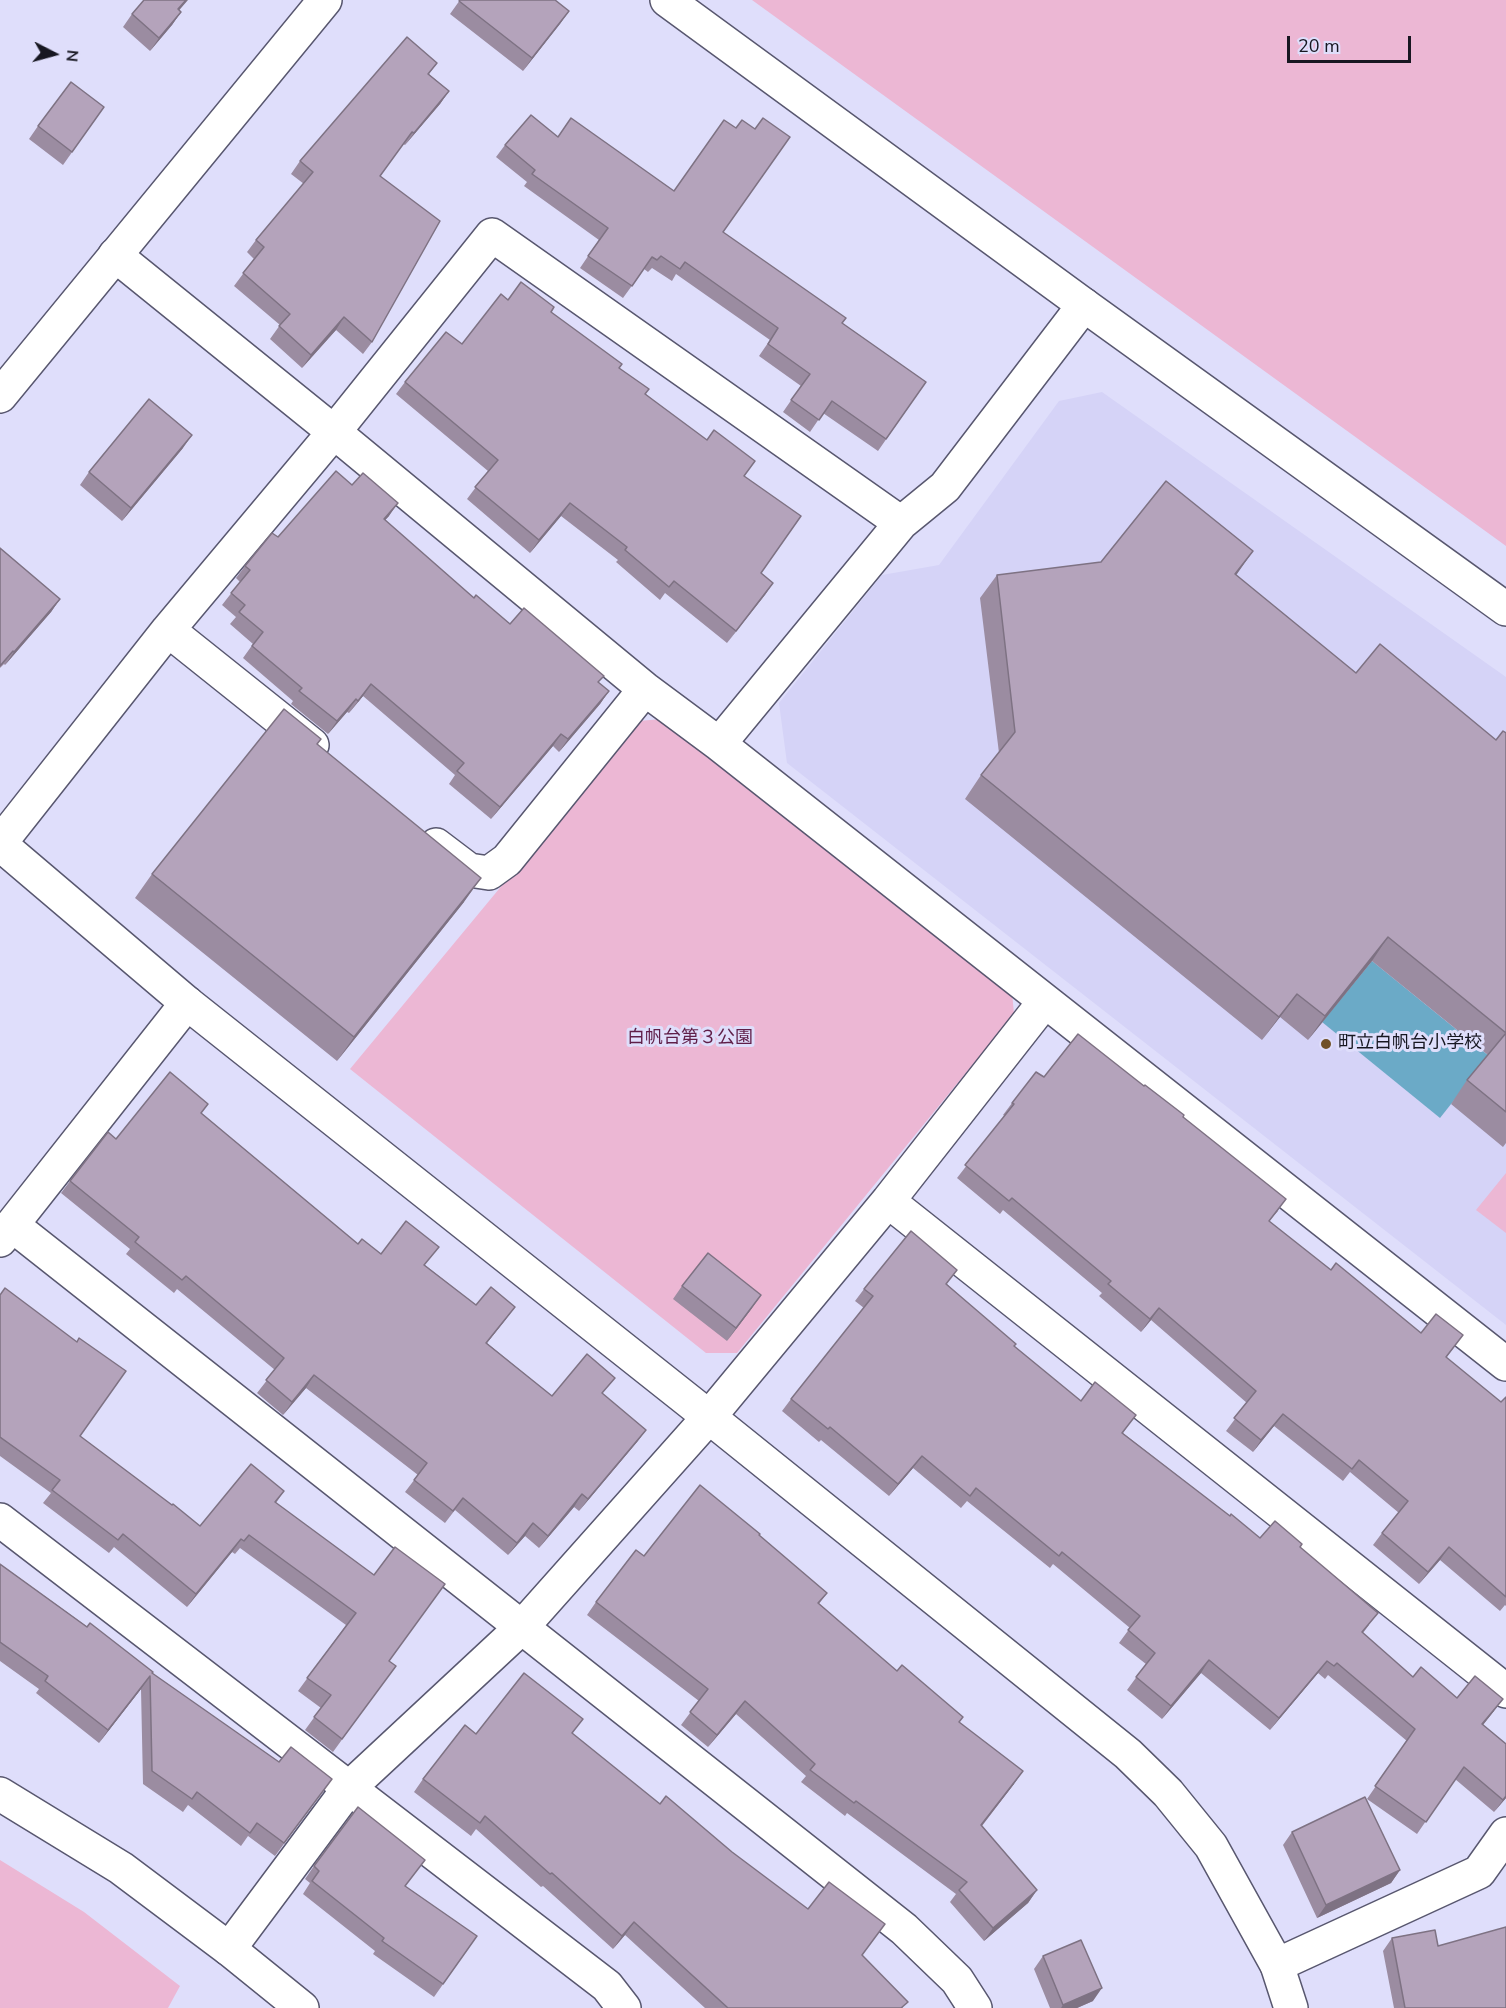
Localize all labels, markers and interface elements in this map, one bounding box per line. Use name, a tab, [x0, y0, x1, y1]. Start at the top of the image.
north arrow	[24, 24, 84, 84]
scale bar	[1290, 24, 1414, 62]
text: 20 m	[1298, 34, 1340, 58]
text: N	[60, 49, 83, 63]
park label: 白帆台第３公園	[627, 1028, 753, 1050]
place label: 町立白帆台小学校	[1338, 1033, 1482, 1055]
marker: 町立白帆台小学校	[1319, 1037, 1333, 1051]

